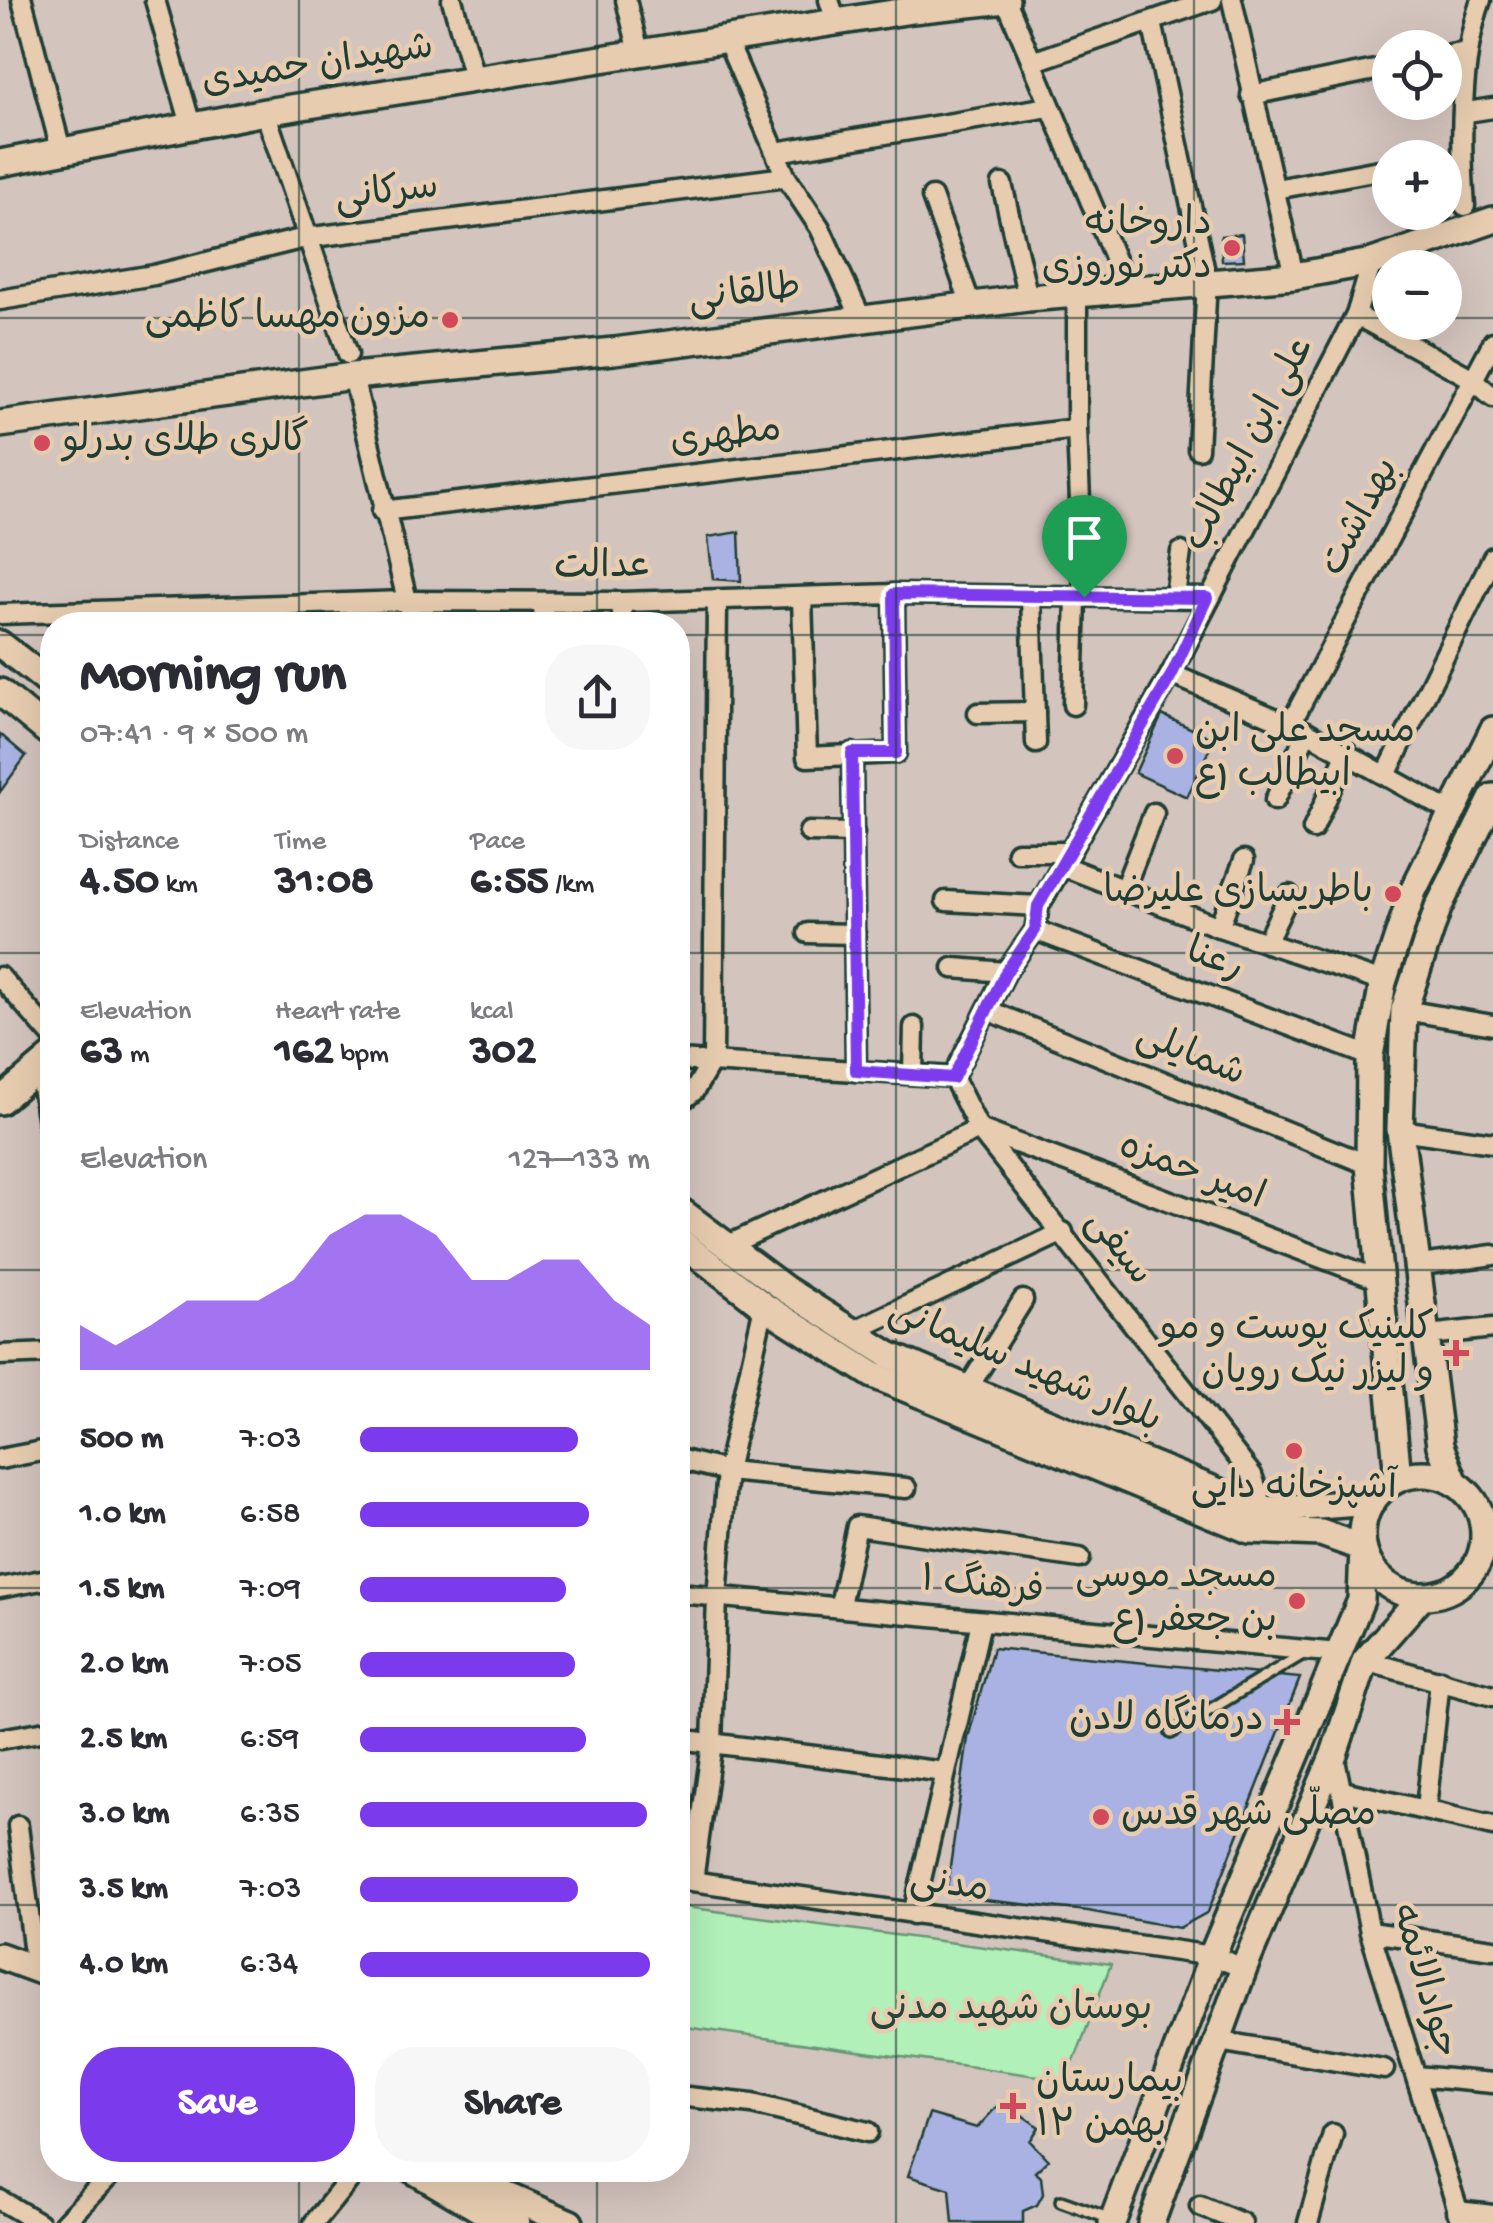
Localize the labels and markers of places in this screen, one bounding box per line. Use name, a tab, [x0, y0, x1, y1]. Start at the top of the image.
place label: داروخانه دکتر نوروزی	[1042, 203, 1212, 292]
marker: داروخانه دکتر نوروزی	[1221, 237, 1243, 259]
place label: مزون مهسا کاظمی	[145, 297, 430, 342]
marker: مزون مهسا کاظمی	[439, 309, 461, 331]
place label: گالری طلای بدرلو	[60, 415, 309, 465]
marker: گالری طلای بدرلو	[31, 432, 53, 454]
pin	[1042, 495, 1127, 598]
place label: مسجد علی ابن ابیطالب (ع	[1195, 711, 1415, 800]
marker: مسجد علی ابن ابیطالب (ع	[1164, 745, 1186, 767]
place label: باطریسازی علیرضا	[1103, 871, 1373, 916]
marker: باطریسازی علیرضا	[1382, 883, 1404, 905]
place label: کلینیک پوست و مو و لیزر نیک رویان	[1157, 1308, 1434, 1397]
marker: کلینیک پوست و مو و لیزر نیک رویان	[1443, 1340, 1469, 1366]
marker: آشپزخانه دایی	[1283, 1440, 1305, 1462]
place label: آشپزخانه دایی	[1191, 1464, 1399, 1512]
place label: مسجد موسی بن جعفر (ع	[1075, 1557, 1277, 1645]
marker: مسجد موسی بن جعفر (ع	[1286, 1590, 1308, 1612]
place label: درمانگاه لادن	[1069, 1694, 1264, 1744]
marker: درمانگاه لادن	[1274, 1709, 1300, 1735]
place label: مصلّی شهر قدس	[1121, 1786, 1376, 1839]
marker: مصلّی شهر قدس	[1090, 1806, 1112, 1828]
place label: بیمارستان ۱۲ بهمن	[1036, 2061, 1183, 2150]
marker: بیمارستان ۱۲ بهمن	[1000, 2093, 1026, 2119]

